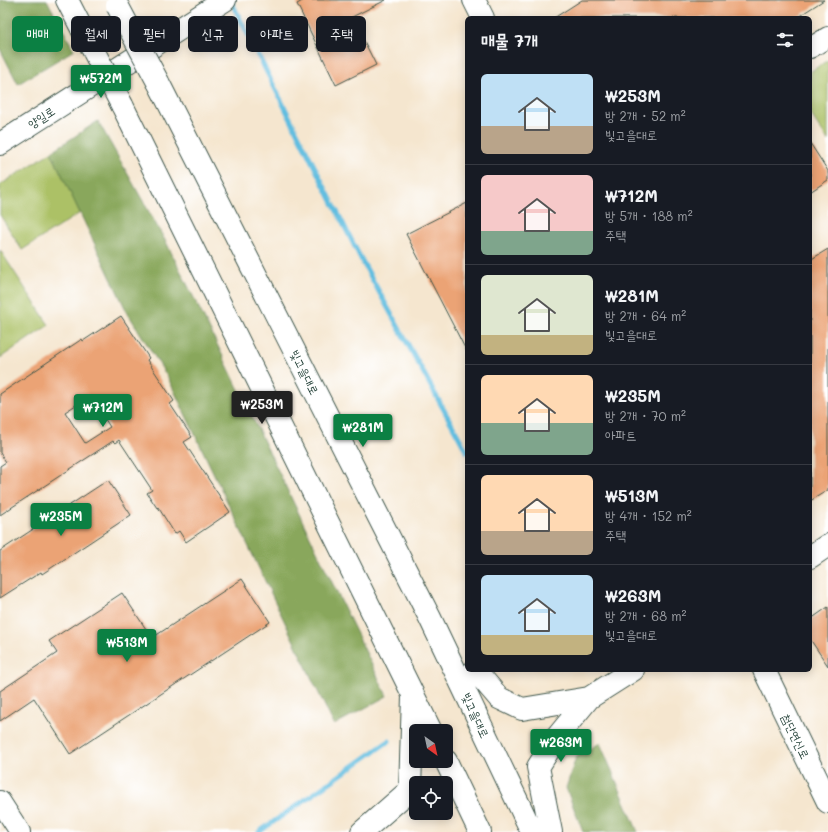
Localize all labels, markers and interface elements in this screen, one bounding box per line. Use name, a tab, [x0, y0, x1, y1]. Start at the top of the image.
chip: 매매	[12, 16, 63, 52]
chip: 월세	[71, 16, 121, 52]
chip: 필터	[129, 16, 180, 52]
chip: 신규	[188, 16, 238, 52]
chip: 아파트	[246, 16, 308, 52]
chip: 주택	[316, 16, 366, 52]
text: 매물 7개	[481, 29, 538, 51]
icon: filters	[774, 29, 796, 51]
pin: ₩572M	[73, 65, 129, 99]
text: ₩572M	[80, 69, 122, 86]
text: ₩253M	[605, 84, 661, 106]
icon: home	[513, 90, 561, 138]
street label: 양일로	[24, 102, 58, 132]
text: 방 2개 · 52 m²	[605, 107, 686, 124]
text: 빛고을대로	[605, 126, 657, 143]
text: ₩712M	[605, 184, 658, 206]
icon: home	[513, 191, 561, 239]
text: 방 5개 · 188 m²	[605, 207, 693, 224]
text: 주택	[605, 226, 626, 243]
text: ₩281M	[605, 284, 659, 306]
icon: home	[513, 291, 561, 339]
text: 방 2개 · 64 m²	[605, 307, 686, 324]
text: 빛고을대로	[605, 326, 657, 343]
street label: 빛고을대로	[287, 347, 323, 397]
text: ₩235M	[605, 384, 661, 406]
pin: ₩253M	[234, 391, 290, 425]
icon: home	[513, 391, 561, 439]
pin: ₩712M	[75, 394, 131, 428]
text: ₩253M	[241, 395, 283, 412]
text: ₩712M	[83, 398, 123, 415]
text: 방 2개 · 70 m²	[605, 407, 686, 424]
pin: ₩281M	[335, 414, 391, 448]
text: ₩281M	[342, 418, 384, 435]
text: 아파트	[605, 426, 636, 443]
text: ₩513M	[605, 484, 659, 506]
icon: home	[513, 491, 561, 539]
pin: ₩235M	[33, 503, 89, 537]
text: ₩235M	[40, 507, 82, 524]
text: 방 4개 · 152 m²	[605, 507, 692, 524]
text: 주택	[605, 526, 626, 543]
text: ₩263M	[605, 584, 661, 606]
icon: home	[513, 591, 561, 639]
text: 방 2개 · 68 m²	[605, 607, 686, 624]
text: 빛고을대로	[605, 626, 657, 643]
pin: ₩513M	[99, 629, 155, 663]
text: ₩513M	[106, 633, 148, 650]
street label: 빛고을대로	[459, 690, 493, 740]
street label: 첨단연신로	[778, 711, 814, 761]
north arrow	[409, 724, 453, 768]
map controls	[409, 724, 453, 820]
pin: ₩263M	[533, 729, 589, 763]
text: ₩263M	[539, 733, 583, 750]
button: locate	[409, 776, 453, 820]

